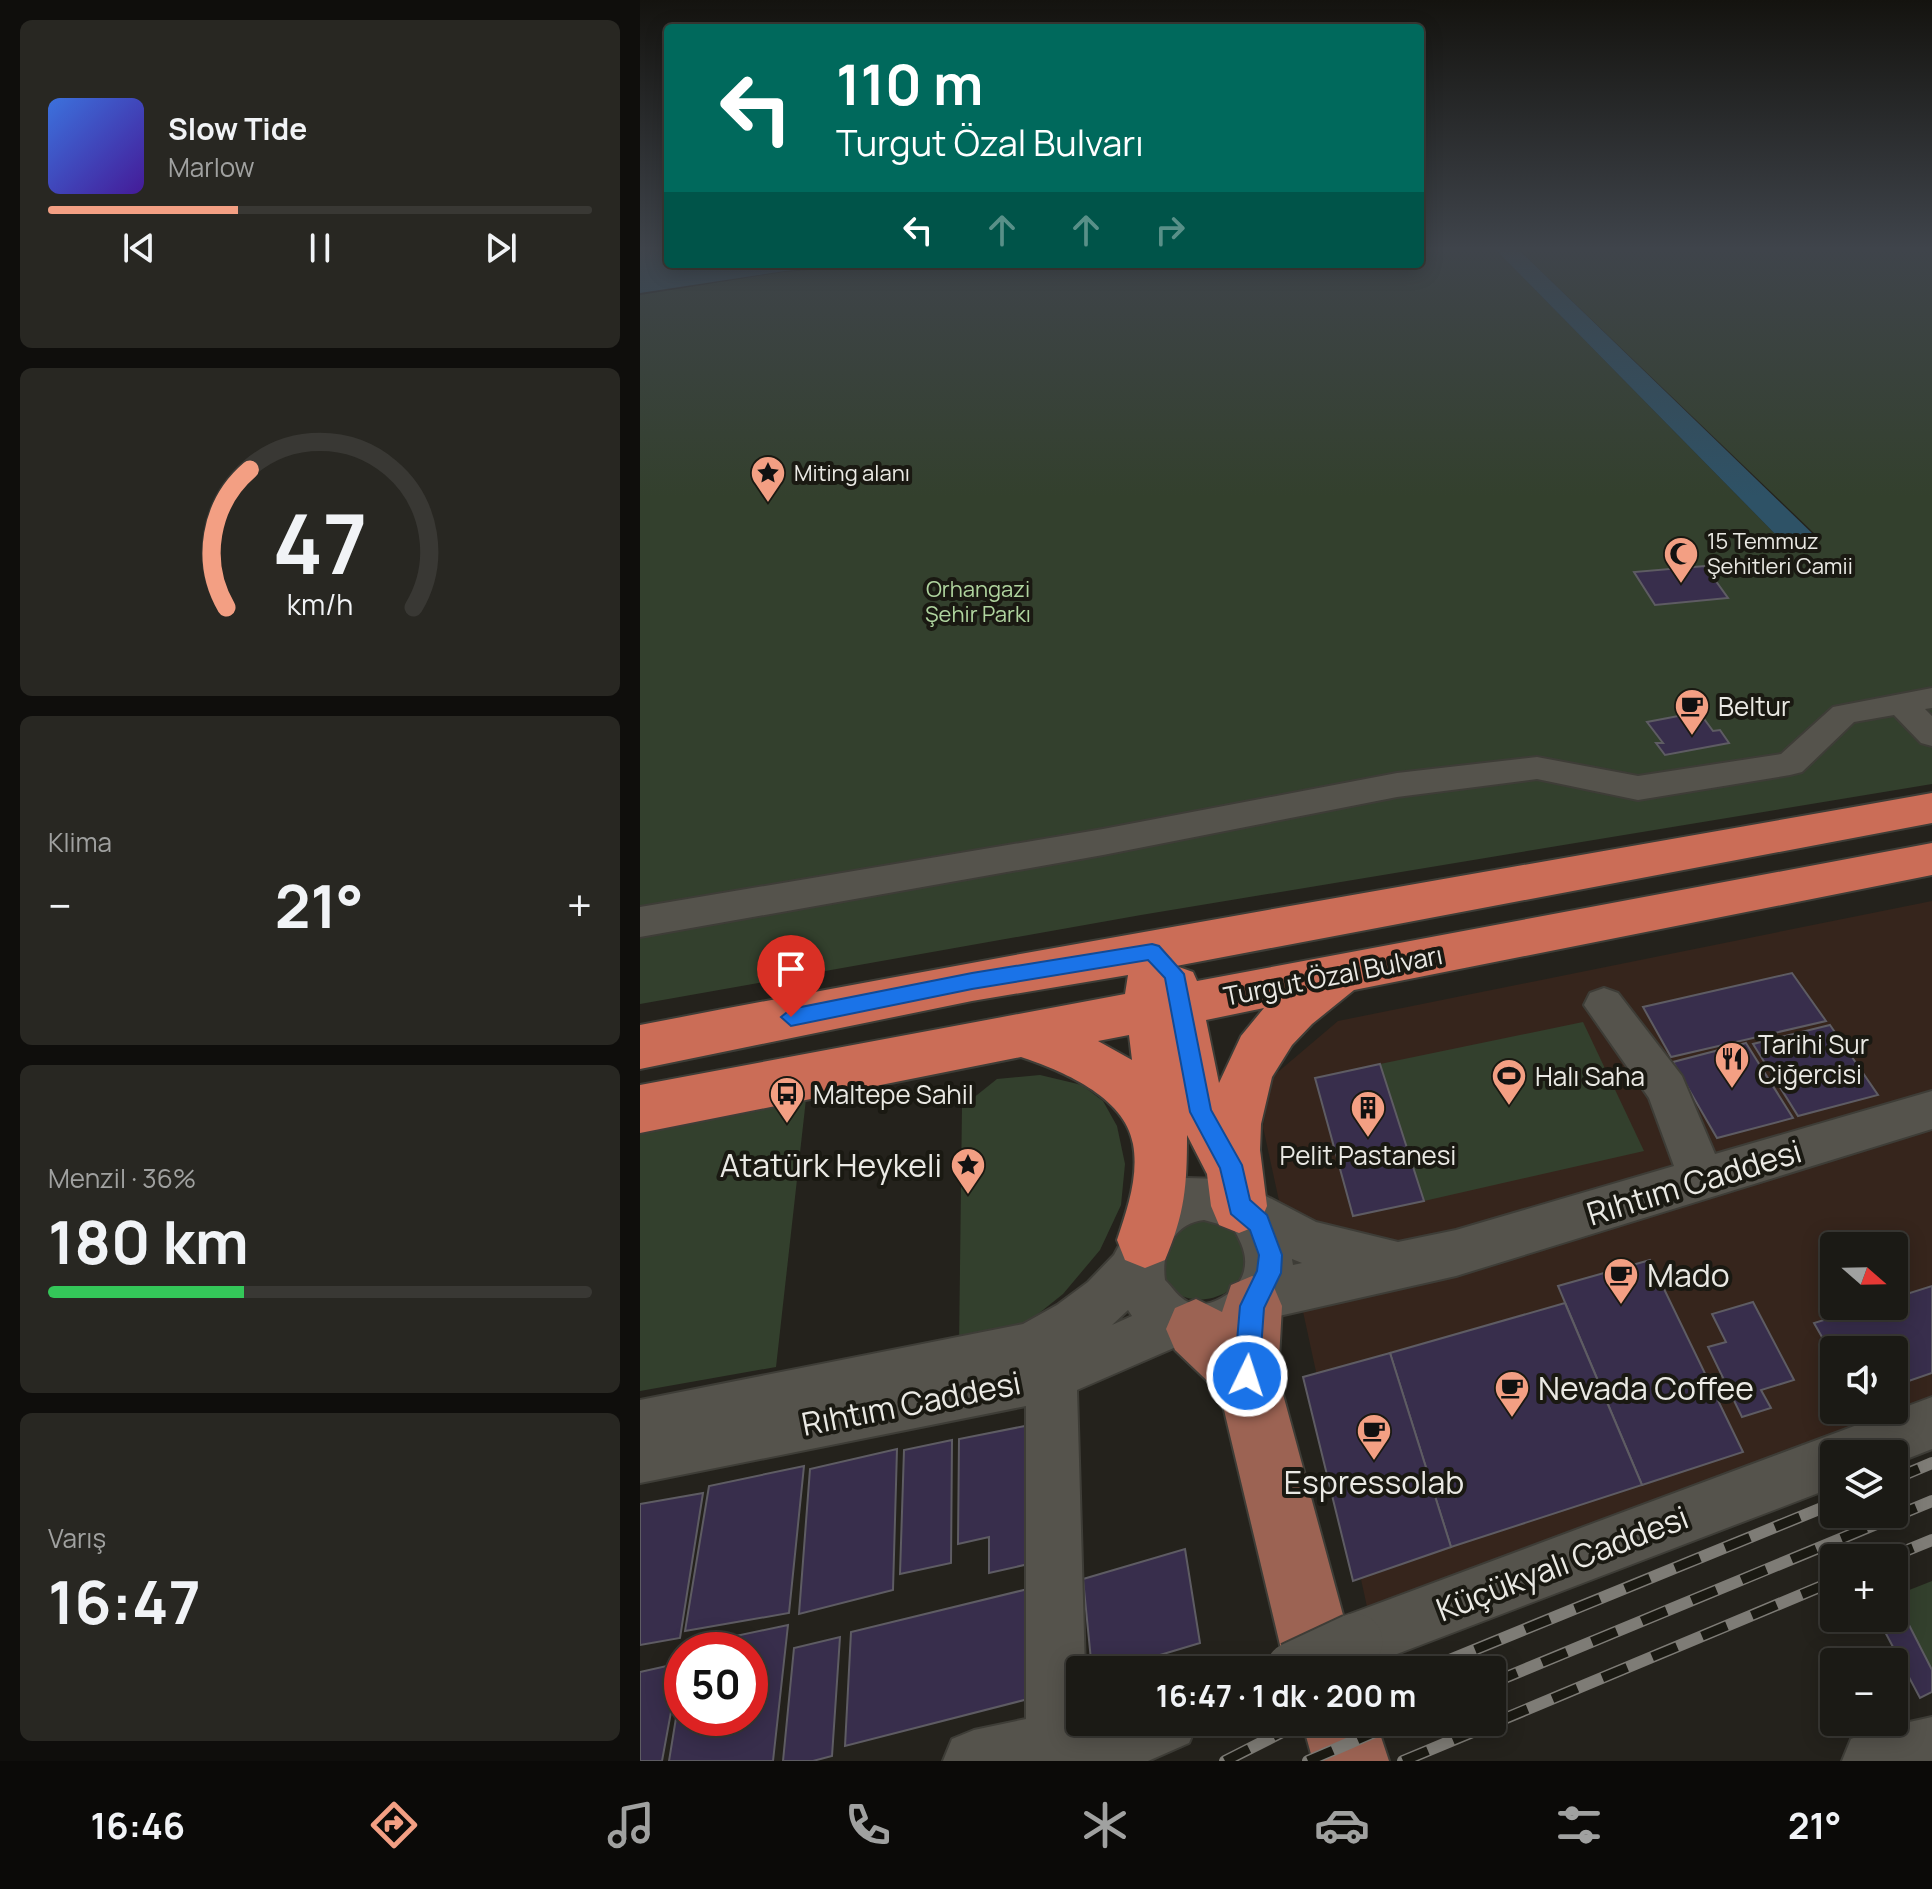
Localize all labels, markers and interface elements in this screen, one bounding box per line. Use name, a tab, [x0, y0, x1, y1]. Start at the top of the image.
text: 110 m	[836, 45, 983, 122]
icon: left	[704, 56, 808, 160]
text: Slow Tide	[168, 108, 307, 149]
text: Turgut Özal Bulvarı	[836, 118, 1144, 167]
text: Marlow	[168, 149, 255, 185]
icon: left	[896, 208, 940, 252]
icon: ahead	[980, 208, 1024, 252]
icon: ahead	[1064, 208, 1108, 252]
icon: right	[1148, 208, 1192, 252]
icon: previous	[117, 226, 161, 270]
icon: pause	[298, 226, 342, 270]
icon: next	[479, 226, 523, 270]
place icon: Miting alanı	[749, 454, 787, 504]
place label: Miting alanı	[794, 458, 910, 488]
text: 47	[272, 485, 368, 599]
place label: 15 Temmuz Şehitleri Camii	[1707, 526, 1853, 581]
mosque icon: 15 Temmuz Şehitleri Camii	[1662, 535, 1700, 585]
park label: Orhangazi Şehir Parkı	[925, 574, 1031, 629]
text: km/h	[287, 585, 353, 624]
cafe icon: Beltur	[1673, 687, 1711, 737]
place label: Beltur	[1718, 688, 1790, 724]
text: Klima	[48, 824, 112, 860]
text: 21°	[275, 864, 364, 946]
text: −	[48, 875, 72, 935]
text: +	[567, 875, 592, 935]
pin	[757, 935, 825, 1017]
street label: Turgut Özal Bulvarı	[1220, 936, 1446, 1014]
icon: arrive	[769, 947, 813, 991]
place label: Tarihi Sur Ciğercisi	[1758, 1026, 1869, 1092]
restaurant icon: Tarihi Sur Ciğercisi	[1713, 1040, 1751, 1090]
sports icon: Halı Saha	[1490, 1057, 1528, 1107]
place label: Halı Saha	[1535, 1058, 1645, 1094]
bus stop icon: Maltepe Sahil	[768, 1075, 806, 1125]
place label: Maltepe Sahil	[813, 1076, 974, 1112]
building icon: Pelit Pastanesi	[1349, 1089, 1387, 1139]
street label: Rıhtım Caddesi	[1581, 1128, 1807, 1236]
place label: Pelit Pastanesi	[1280, 1137, 1456, 1173]
place label: Atatürk Heykeli	[720, 1143, 942, 1187]
place icon: Atatürk Heykeli	[949, 1146, 987, 1196]
text: Menzil · 36%	[48, 1160, 196, 1196]
text: 180 km	[48, 1200, 249, 1282]
north arrow	[1820, 1232, 1908, 1320]
map controls	[1820, 1232, 1908, 1736]
place label: Mado	[1647, 1253, 1730, 1297]
cafe icon: Mado	[1602, 1256, 1640, 1306]
position arrow	[1205, 1334, 1289, 1418]
button: sound	[1820, 1336, 1908, 1424]
street label: Rıhtım Caddesi	[798, 1360, 1024, 1446]
place label: Nevada Coffee	[1538, 1366, 1754, 1410]
cafe icon: Nevada Coffee	[1493, 1369, 1531, 1419]
cafe icon: Espressolab	[1355, 1412, 1393, 1462]
button: layers	[1820, 1440, 1908, 1528]
place label: Espressolab	[1284, 1460, 1464, 1504]
street label: Küçükyalı Caddesi	[1430, 1495, 1694, 1631]
text: Varış	[48, 1520, 106, 1556]
button: +	[1820, 1544, 1908, 1632]
text: 16:47	[48, 1560, 201, 1642]
speed limit sign: 50	[664, 1632, 768, 1736]
button: −	[1820, 1648, 1908, 1736]
text: 16:47 · 1 dk · 200 m	[1156, 1675, 1416, 1716]
icon: directions	[366, 1797, 422, 1853]
icon: music	[603, 1797, 659, 1853]
icon: phone	[840, 1797, 896, 1853]
icon: climate	[1077, 1797, 1133, 1853]
icon: car	[1314, 1797, 1370, 1853]
icon: filters	[1551, 1797, 1607, 1853]
text: 16:46	[90, 1801, 185, 1850]
text: 21°	[1788, 1801, 1841, 1850]

